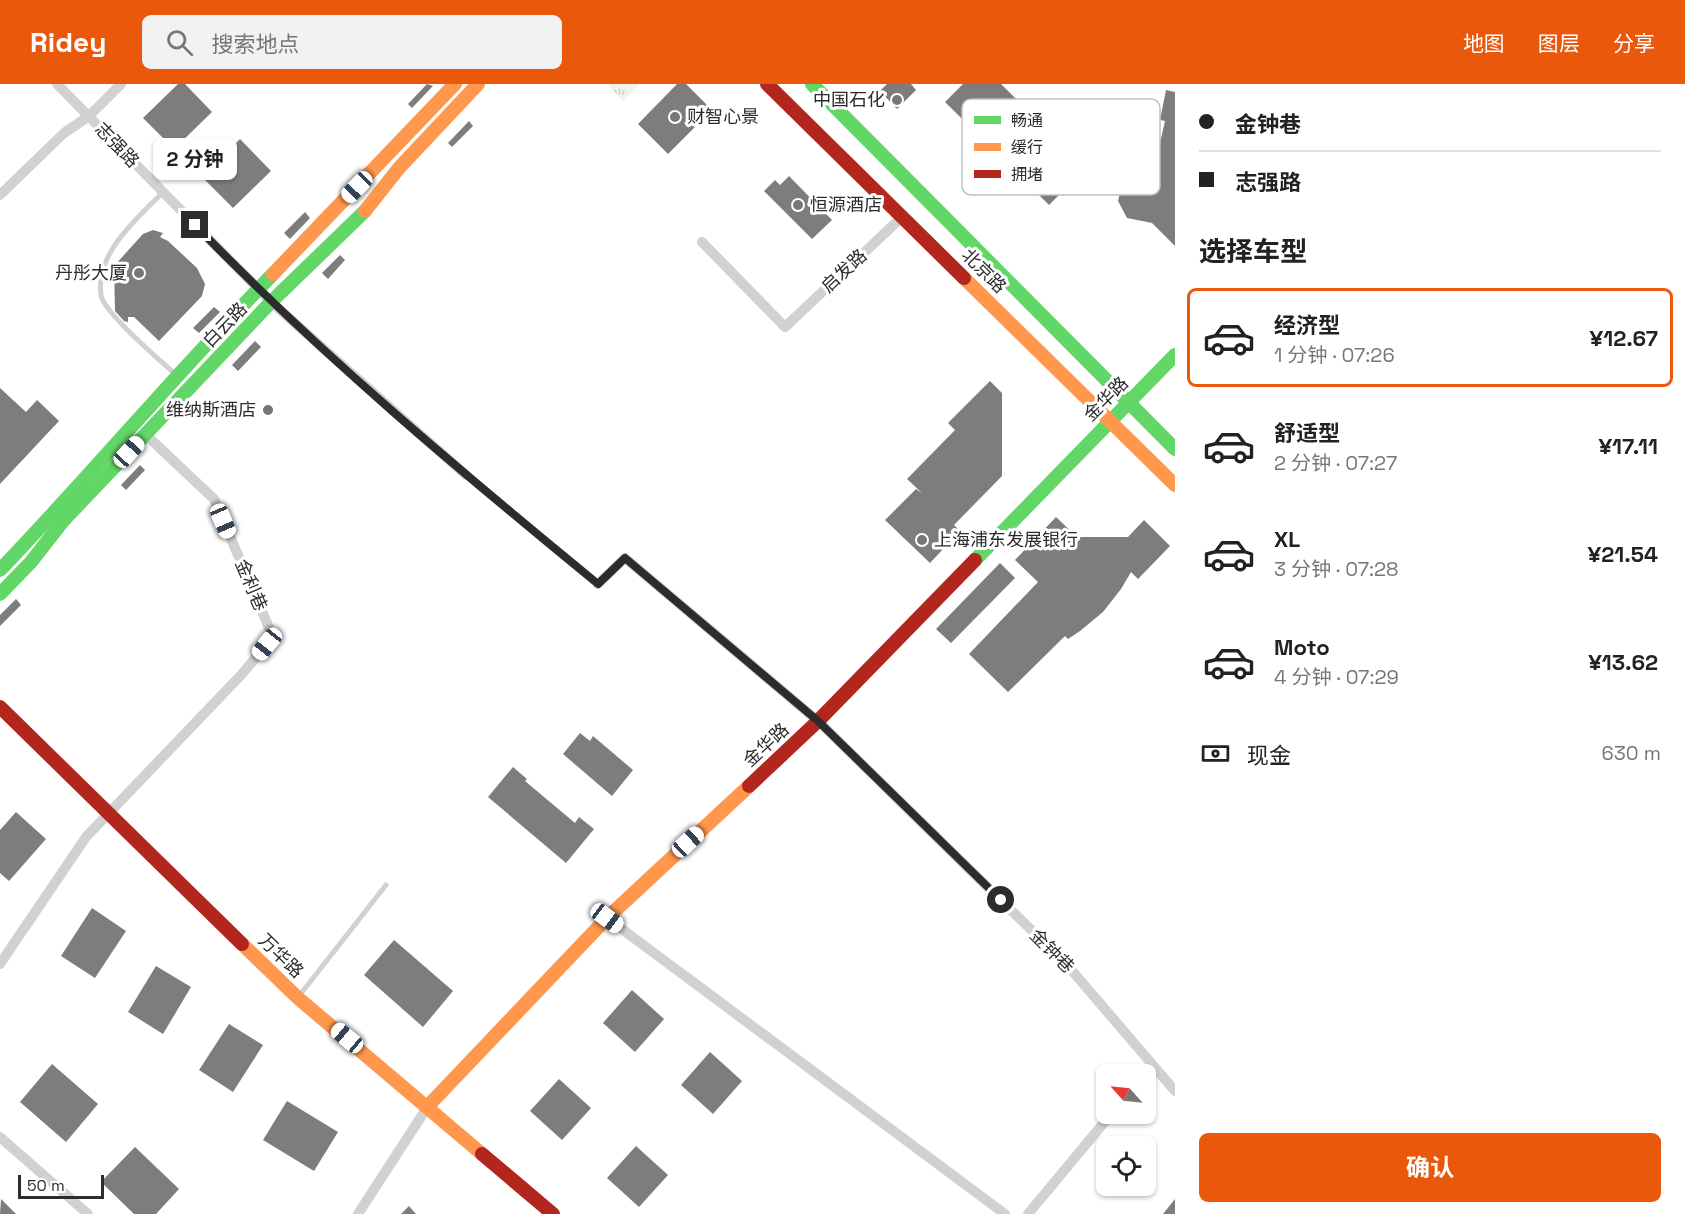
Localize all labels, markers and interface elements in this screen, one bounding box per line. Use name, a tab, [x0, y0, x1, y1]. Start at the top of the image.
search box	[142, 15, 562, 69]
text: Ridey	[30, 24, 106, 60]
icon: search	[163, 26, 196, 59]
text: 搜索地点	[211, 30, 299, 58]
text: 地图	[1463, 30, 1505, 57]
text: 图层	[1538, 30, 1580, 57]
text: 分享	[1613, 30, 1655, 57]
place label: 中国石化	[813, 88, 885, 111]
marker: 中国石化	[890, 93, 904, 107]
legend	[962, 99, 1160, 195]
place label: 财智心景	[687, 105, 759, 128]
marker: 财智心景	[668, 110, 682, 124]
text: 畅通	[1011, 110, 1043, 131]
text: 金钟巷	[1235, 110, 1301, 138]
street label: 志强路	[90, 117, 144, 172]
text: 缓行	[1011, 137, 1043, 158]
callout: 2 分钟	[153, 138, 237, 180]
text: 2 分钟	[167, 146, 223, 172]
text: 拥堵	[1011, 164, 1043, 185]
car	[338, 168, 376, 206]
text: 志强路	[1235, 168, 1301, 196]
place label: 恒源酒店	[810, 193, 882, 216]
marker: 恒源酒店	[791, 198, 805, 212]
route end	[181, 211, 208, 238]
text: 选择车型	[1199, 234, 1307, 269]
street label: 北京路	[957, 243, 1012, 298]
street label: 启发路	[816, 244, 871, 297]
place label: 丹彤大厦	[55, 261, 127, 284]
marker: 丹彤大厦	[132, 266, 146, 280]
street label: 白云路	[198, 297, 252, 352]
icon: car	[1202, 311, 1256, 365]
text: 经济型	[1274, 311, 1340, 339]
text: ¥12.67	[1590, 324, 1658, 352]
text: 1 分钟 · 07:26	[1274, 342, 1395, 368]
street label: 金华路	[1078, 371, 1133, 426]
place label: 维纳斯酒店	[166, 398, 256, 421]
marker: 维纳斯酒店	[261, 403, 275, 417]
icon: car	[1202, 419, 1256, 473]
text: 舒适型	[1274, 419, 1340, 447]
text: ¥17.11	[1598, 432, 1658, 460]
car	[110, 433, 148, 471]
text: 2 分钟 · 07:27	[1274, 450, 1397, 476]
car	[208, 501, 238, 541]
text: XL	[1274, 525, 1300, 553]
icon: car	[1202, 527, 1256, 581]
place label: 上海浦东发展银行	[934, 528, 1078, 551]
marker: 上海浦东发展银行	[915, 533, 929, 547]
text: ¥21.54	[1588, 540, 1658, 568]
street label: 金利巷	[230, 555, 273, 614]
text: 3 分钟 · 07:28	[1274, 556, 1399, 582]
car	[249, 624, 285, 664]
text: Moto	[1274, 633, 1330, 661]
icon: car	[1202, 635, 1256, 689]
text: ¥13.62	[1588, 648, 1658, 676]
text: 4 分钟 · 07:29	[1274, 664, 1399, 690]
street label: 金华路	[738, 718, 793, 771]
icon: cash	[1199, 737, 1232, 770]
text: 630 m	[1602, 740, 1661, 766]
text: 现金	[1247, 741, 1291, 769]
car	[669, 823, 707, 861]
route start	[987, 886, 1014, 913]
car	[587, 900, 627, 936]
street label: 金钟巷	[1025, 923, 1080, 978]
street label: 万华路	[254, 929, 309, 983]
car	[327, 1020, 367, 1056]
north arrow	[1096, 1064, 1156, 1124]
map controls	[1096, 1064, 1156, 1196]
button: 确认	[1199, 1133, 1661, 1202]
button: locate	[1096, 1136, 1156, 1196]
scale bar	[18, 1172, 104, 1200]
text: 50 m	[27, 1175, 65, 1196]

